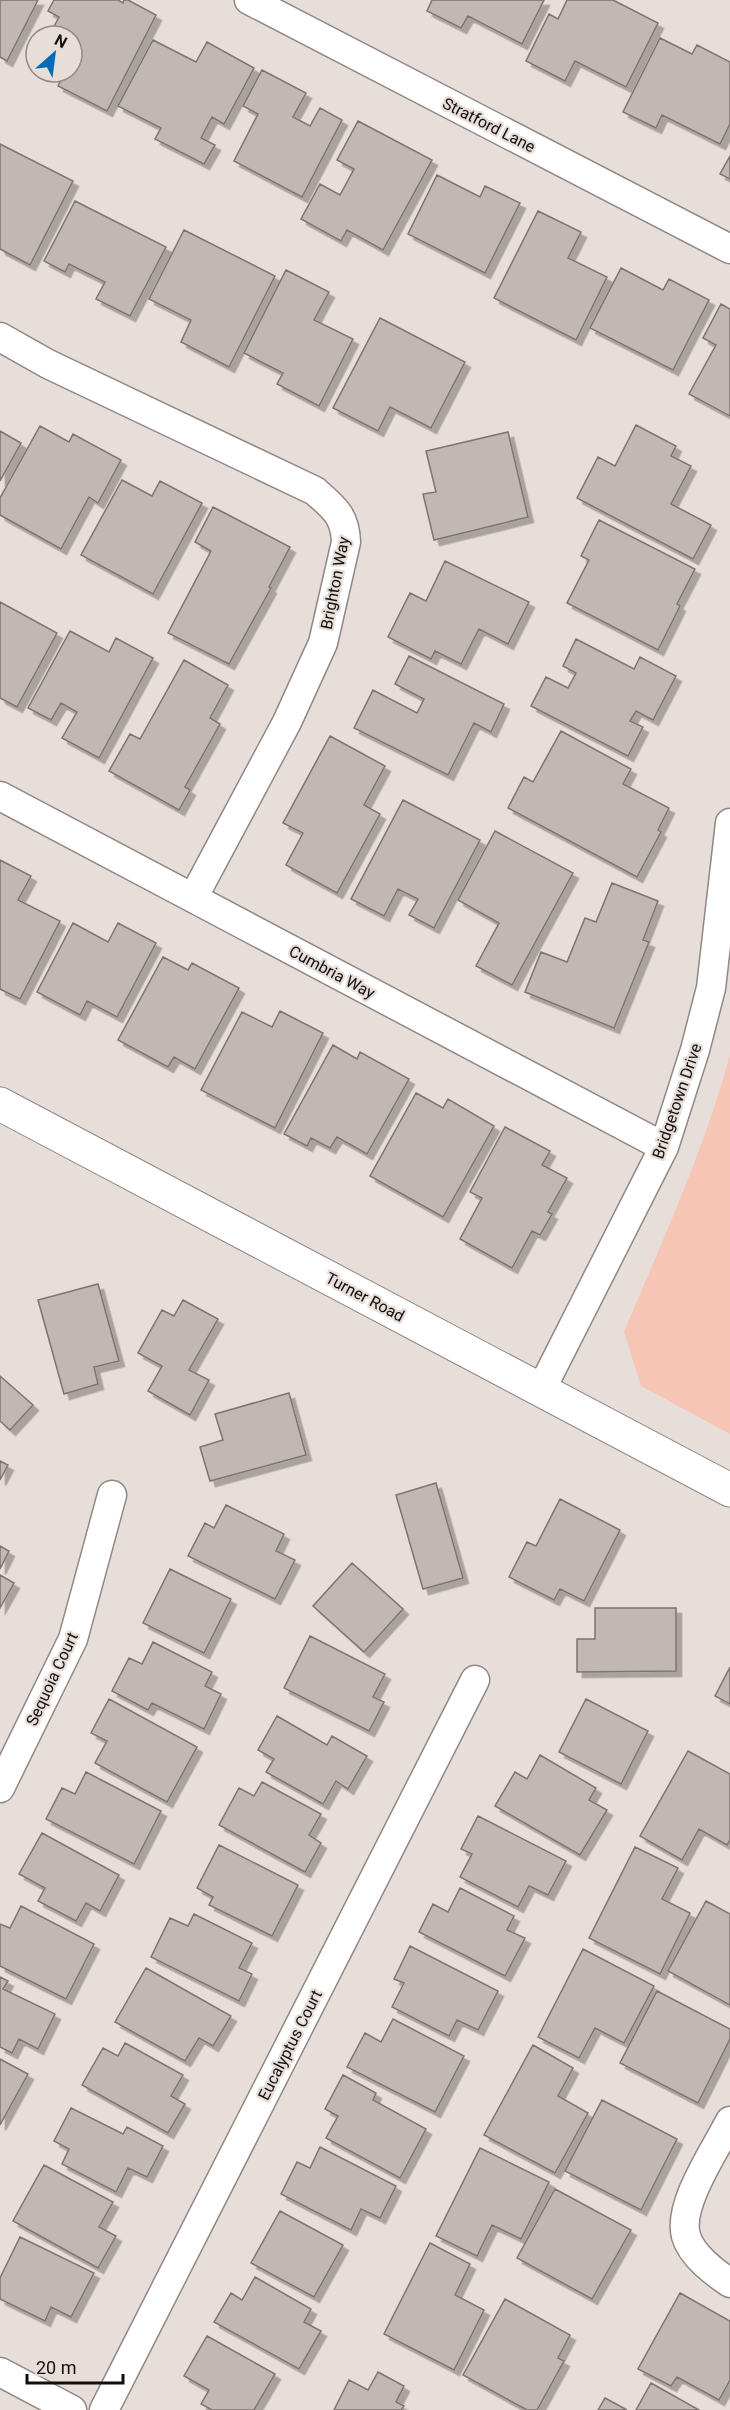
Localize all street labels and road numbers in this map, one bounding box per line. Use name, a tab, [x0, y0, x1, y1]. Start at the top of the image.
street label: Stratford Lane	[440, 94, 538, 156]
street label: Brighton Way	[317, 535, 353, 631]
street label: Cumbria Way	[286, 941, 378, 1003]
street label: Bridgetown Drive	[648, 1041, 706, 1161]
street label: Turner Road	[322, 1268, 408, 1326]
street label: Sequoia Court	[22, 1629, 82, 1729]
street label: Eucalyptus Court	[254, 1987, 326, 2103]

